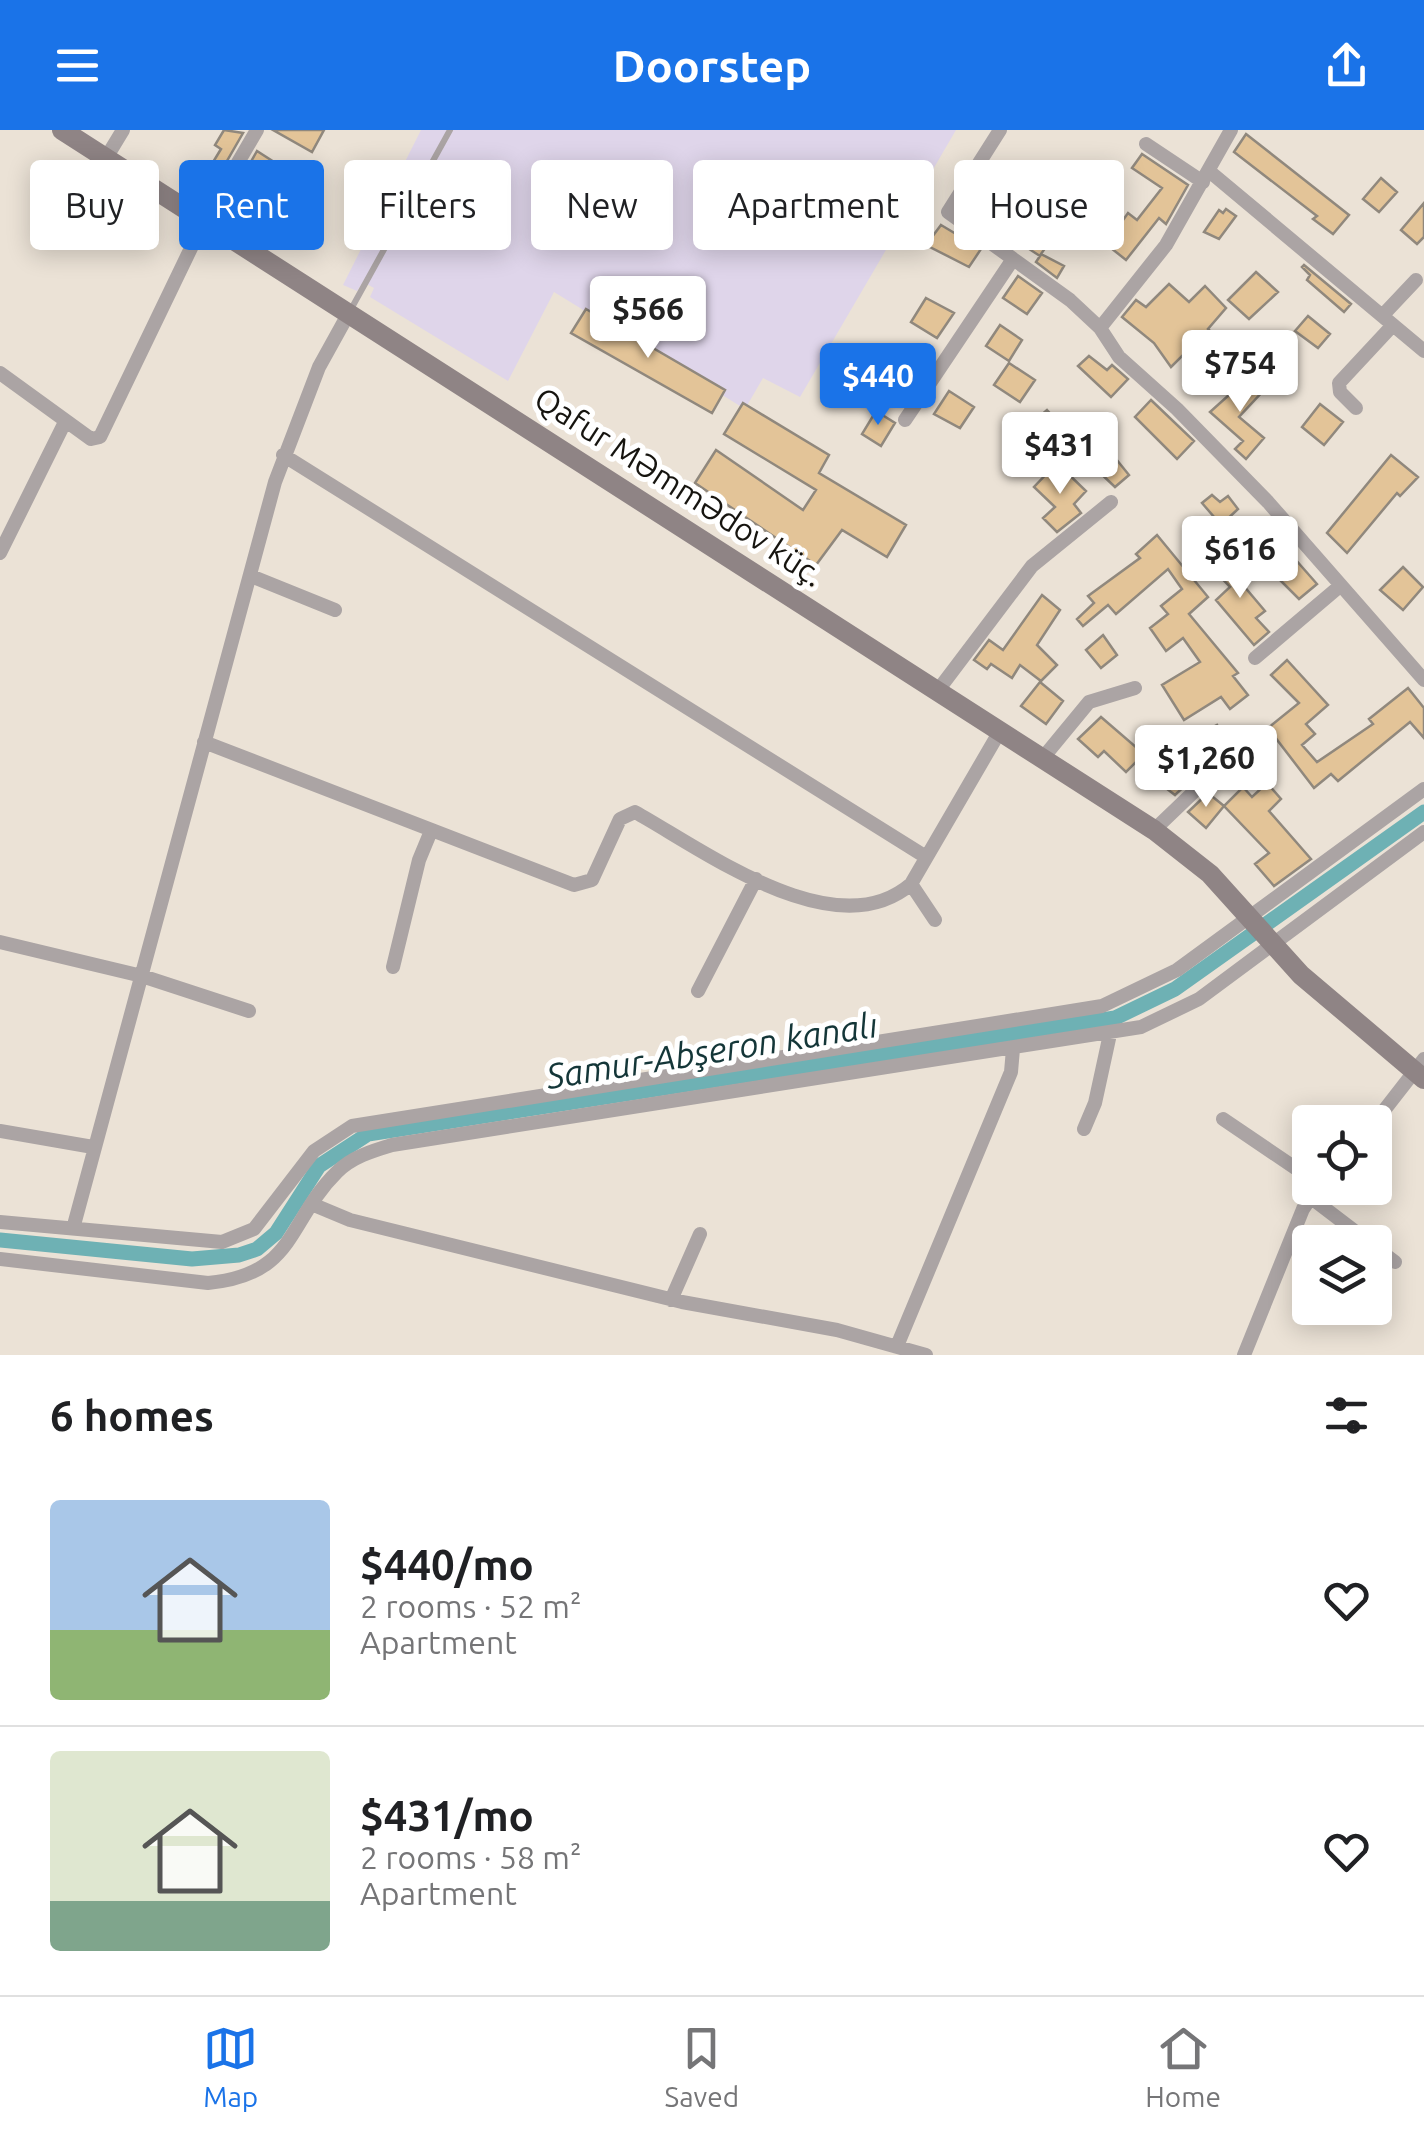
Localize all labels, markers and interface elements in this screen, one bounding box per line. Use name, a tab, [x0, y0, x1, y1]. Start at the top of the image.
icon: menu	[50, 38, 105, 93]
icon: share	[1319, 38, 1374, 93]
text: Doorstep	[613, 40, 811, 91]
chip: Buy	[30, 160, 159, 250]
chip: Rent	[179, 160, 324, 250]
chip: Filters	[344, 160, 511, 250]
chip: New	[531, 160, 673, 250]
chip: Apartment	[693, 160, 934, 250]
chip: House	[954, 160, 1124, 250]
pin: $566	[589, 276, 707, 361]
text: $566	[612, 290, 684, 326]
pin: $754	[1181, 330, 1299, 415]
pin: $440	[819, 343, 937, 428]
text: $754	[1204, 344, 1276, 380]
text: $440	[842, 357, 914, 393]
street label: Qafur Məmmədov küç.	[529, 379, 831, 593]
pin: $431	[1001, 412, 1119, 497]
text: $431	[1024, 426, 1096, 462]
pin: $616	[1181, 516, 1299, 601]
text: $616	[1204, 530, 1276, 566]
pin: $1,260	[1125, 725, 1287, 810]
text: $1,260	[1157, 739, 1255, 775]
water label: Samur-Abşeron kanalı	[542, 1004, 880, 1096]
map controls	[1292, 1105, 1392, 1325]
button: locate	[1292, 1105, 1392, 1205]
button: layers	[1292, 1225, 1392, 1325]
icon: filters	[1319, 1388, 1374, 1443]
text: 6 homes	[50, 1392, 214, 1439]
icon: home	[130, 1540, 250, 1660]
text: $440/mo	[360, 1541, 534, 1588]
icon: heart	[1319, 1573, 1374, 1628]
text: 2 rooms · 52 m²	[360, 1588, 581, 1624]
text: Apartment	[360, 1624, 517, 1660]
icon: home	[130, 1791, 250, 1911]
text: $431/mo	[360, 1792, 534, 1839]
icon: heart	[1319, 1824, 1374, 1879]
text: 2 rooms · 58 m²	[360, 1839, 581, 1875]
text: Apartment	[360, 1875, 517, 1911]
tab: Map	[203, 2021, 258, 2112]
tab: Saved	[665, 2021, 739, 2112]
tab: Home	[1145, 2021, 1221, 2112]

